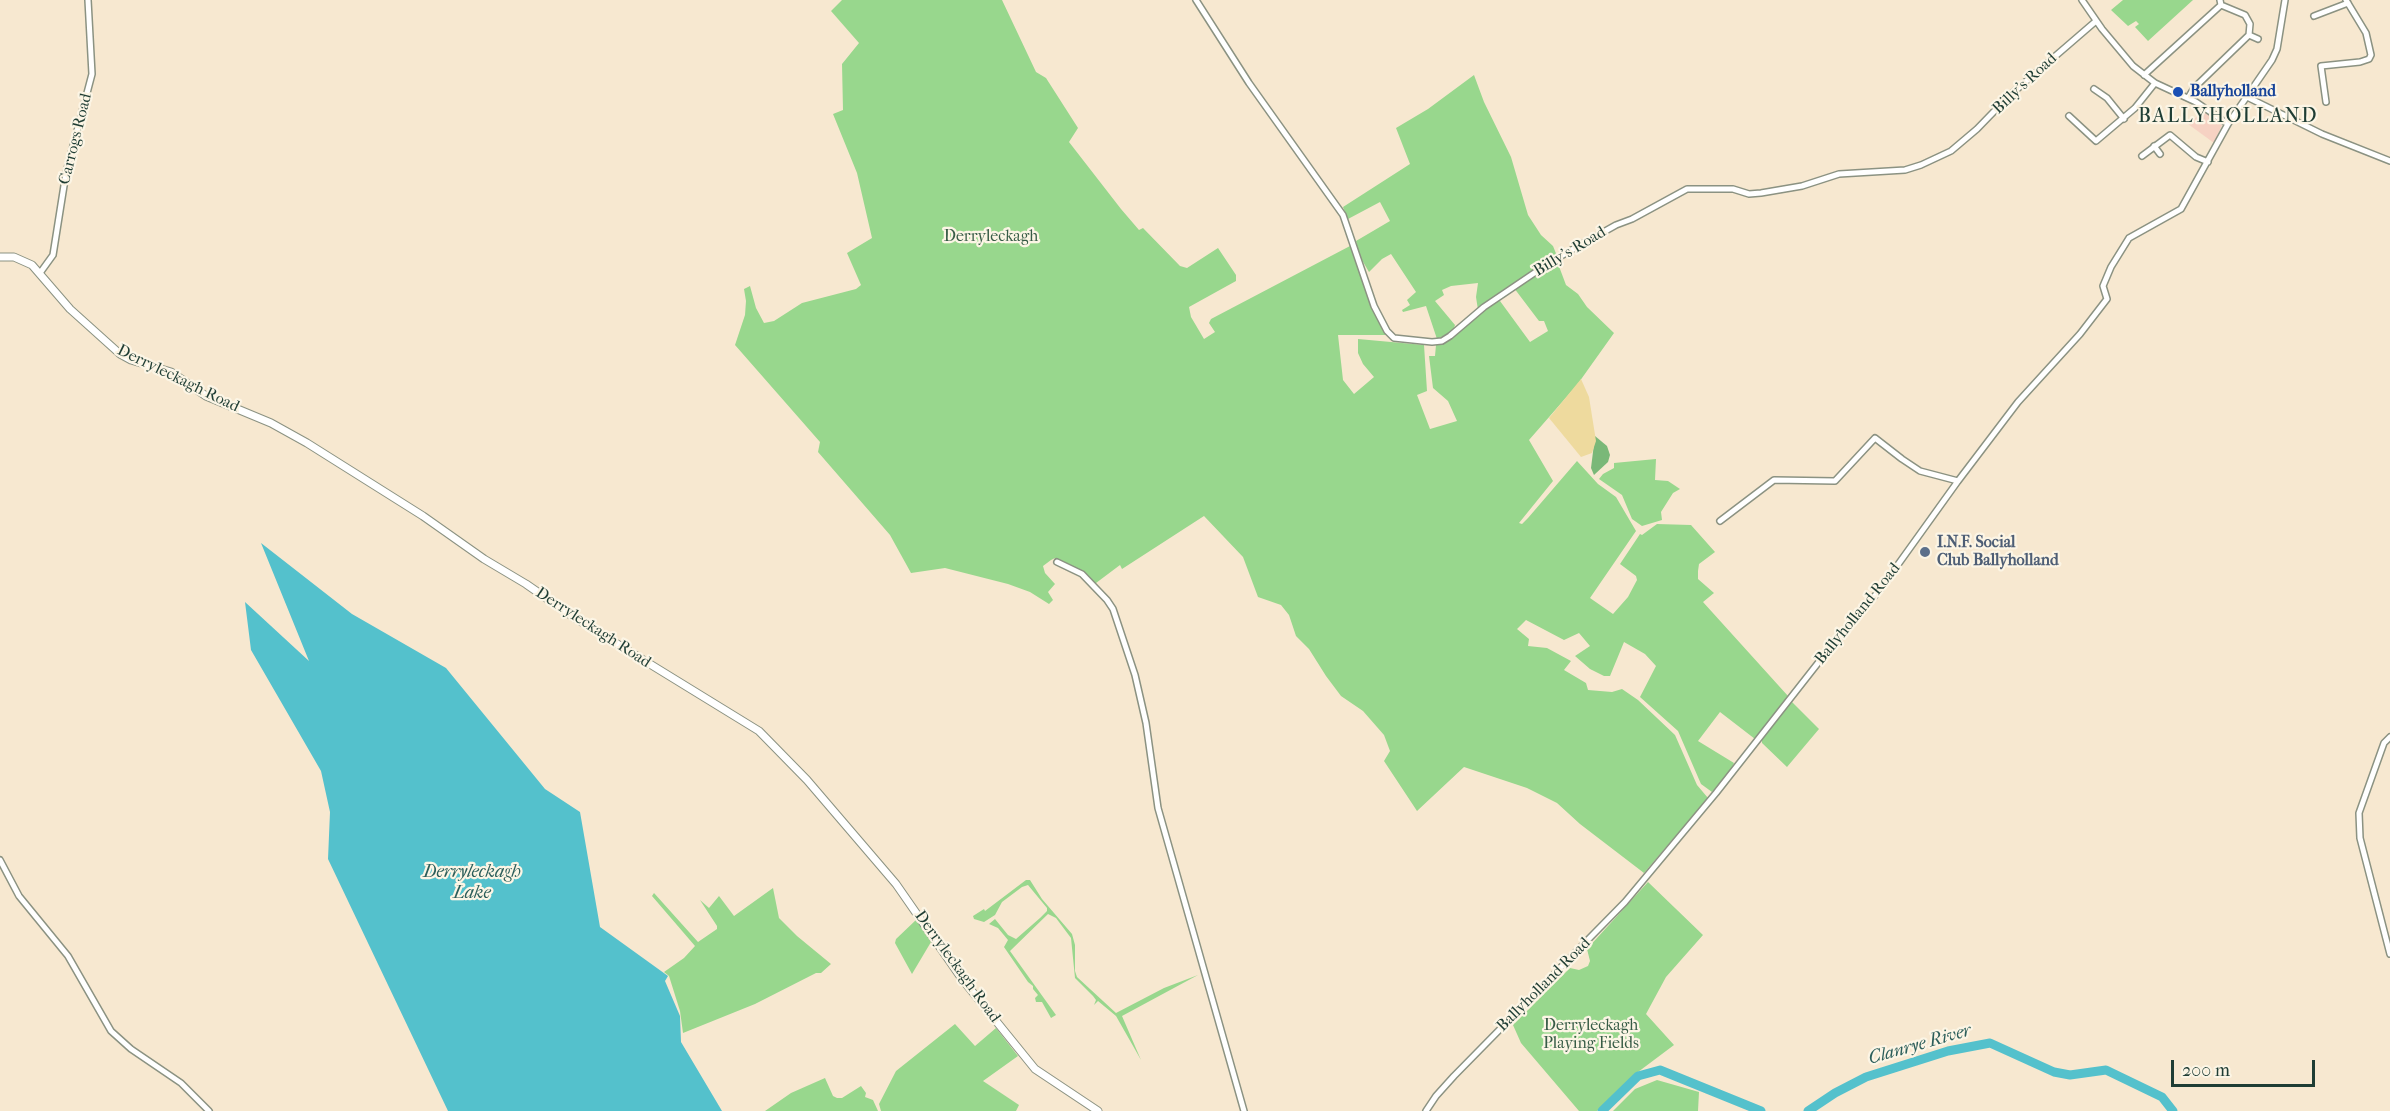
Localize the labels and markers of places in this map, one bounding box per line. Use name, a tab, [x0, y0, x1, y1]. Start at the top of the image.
place label: Ballyholland	[2190, 82, 2276, 102]
marker: Ballyholland	[2171, 85, 2185, 99]
place label: I.N.F. Social Club Ballyholland	[1937, 533, 2059, 571]
marker: I.N.F. Social Club Ballyholland	[1918, 545, 1932, 559]

